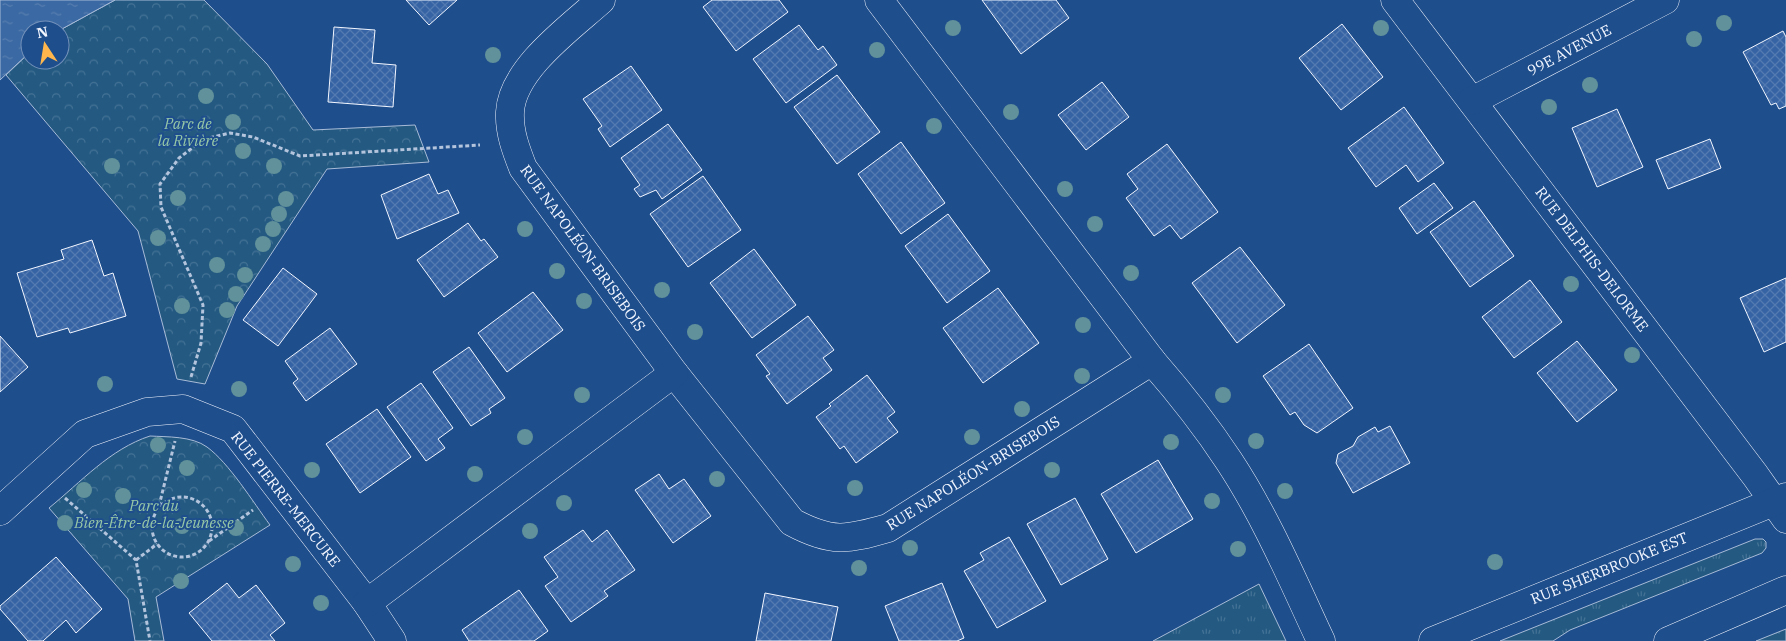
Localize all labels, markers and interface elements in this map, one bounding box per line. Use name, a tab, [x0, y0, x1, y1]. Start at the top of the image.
north arrow	[20, 20, 70, 70]
street label: 99E AVENUE	[1524, 20, 1614, 80]
text: N	[35, 22, 50, 42]
park label: Parc de la Rivière	[158, 114, 219, 150]
street label: RUE NAPOLÉON-BRISEBOIS	[516, 161, 650, 335]
street label: RUE DELPHIS-DELORME	[1531, 183, 1653, 335]
street label: RUE NAPOLÉON-BRISEBOIS	[883, 412, 1063, 534]
street label: RUE PIERRE-MERCURE	[227, 427, 345, 571]
park label: Parc du Bien-Être-de-la-Jeunesse	[73, 496, 234, 532]
street label: RUE SHERBROOKE EST	[1528, 528, 1690, 608]

